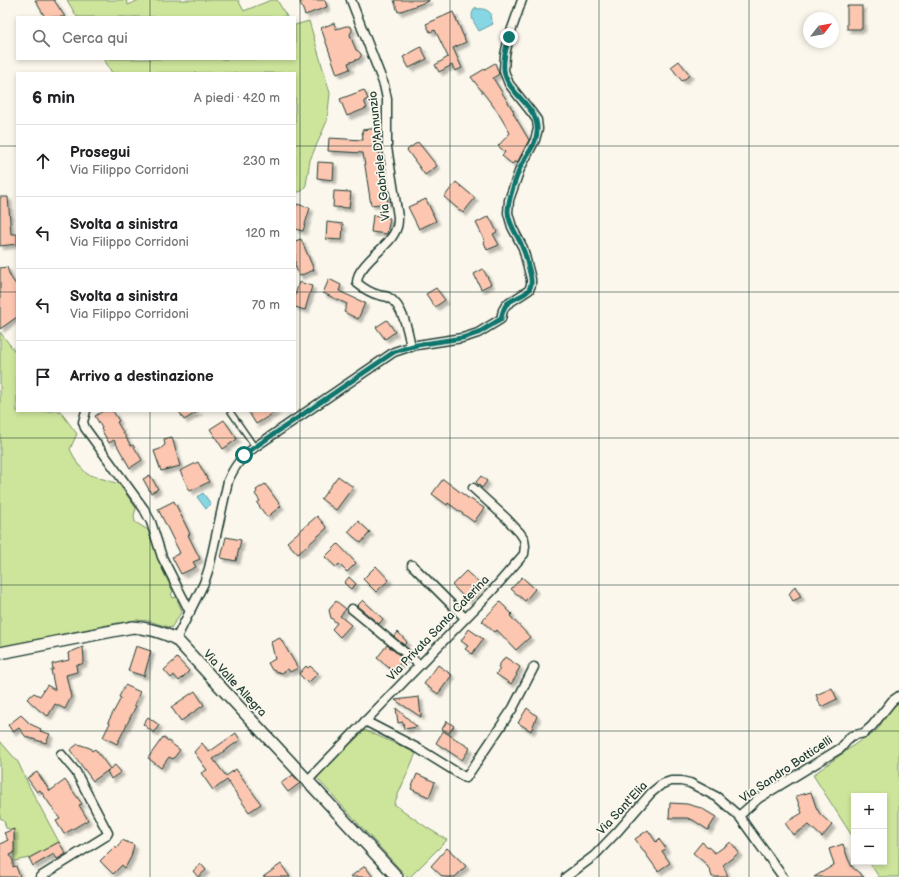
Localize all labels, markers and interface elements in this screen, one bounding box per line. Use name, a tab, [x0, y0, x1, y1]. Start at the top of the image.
north arrow	[803, 12, 839, 48]
search box	[16, 16, 296, 60]
icon: search	[30, 27, 52, 49]
route end	[500, 28, 518, 46]
text: Cerca qui	[62, 29, 128, 48]
text: 6 min	[32, 88, 75, 108]
text: A piedi · 420 m	[194, 90, 280, 106]
street label: Via Gabriele D'Annunzio	[365, 90, 394, 222]
text: Prosegui	[70, 143, 130, 162]
icon: ahead	[32, 150, 54, 172]
text: 230 m	[243, 153, 280, 169]
text: Via Filippo Corridoni	[70, 162, 189, 178]
text: Svolta a sinistra	[70, 215, 178, 234]
icon: left	[32, 222, 54, 244]
text: 120 m	[245, 225, 280, 241]
text: Via Filippo Corridoni	[70, 234, 189, 250]
text: Svolta a sinistra	[70, 287, 178, 306]
icon: left	[32, 294, 54, 316]
text: 70 m	[252, 297, 280, 313]
text: Via Filippo Corridoni	[70, 306, 189, 322]
icon: arrive	[32, 366, 54, 388]
text: Arrivo a destinazione	[70, 367, 214, 386]
route start	[235, 446, 253, 464]
street label: Via Privata Santa Caterina	[384, 572, 493, 684]
street label: Via Valle Allegra	[200, 647, 270, 720]
street label: Via Sandro Botticelli	[737, 733, 836, 806]
street label: Via Sant'Elia	[594, 778, 651, 838]
map controls	[851, 793, 887, 865]
button: +	[851, 793, 887, 829]
button: −	[851, 829, 887, 865]

